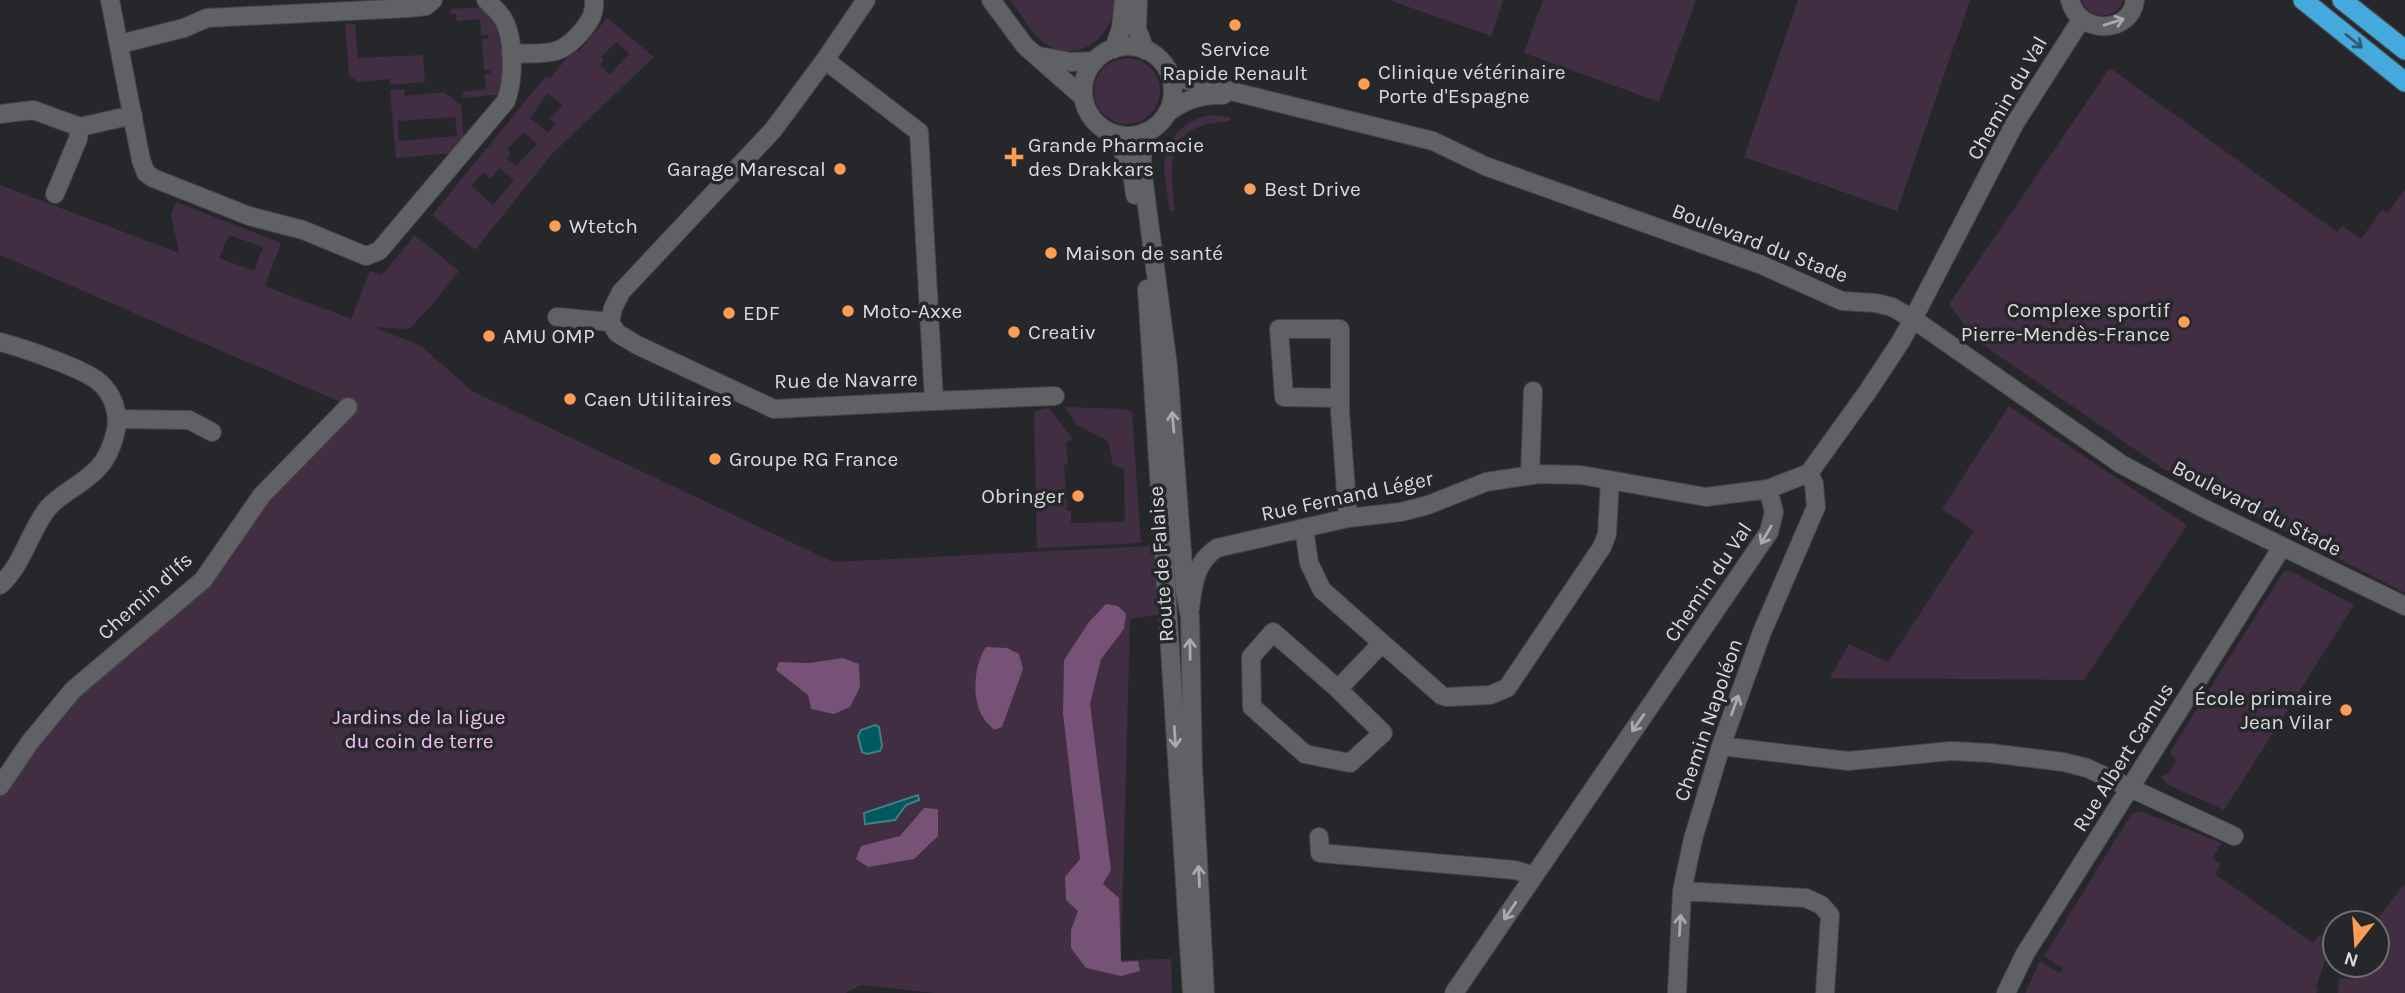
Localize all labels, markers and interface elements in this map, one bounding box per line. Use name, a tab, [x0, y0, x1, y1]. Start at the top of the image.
one-way arrow	[2102, 15, 2124, 28]
marker: Service Rapide Renault	[1227, 17, 1243, 33]
street label: Chemin du Val	[1962, 32, 2052, 164]
one-way arrow	[2344, 34, 2362, 49]
place label: Service Rapide Renault	[1162, 37, 1308, 85]
place label: Clinique vétérinaire Porte d'Espagne	[1378, 60, 1565, 108]
marker: Clinique vétérinaire Porte d'Espagne	[1356, 76, 1372, 92]
place label: Grande Pharmacie des Drakkars	[1028, 133, 1204, 181]
marker: Grande Pharmacie des Drakkars	[1006, 149, 1022, 165]
place label: Garage Marescal	[667, 157, 826, 181]
marker: Garage Marescal	[832, 161, 848, 177]
place label: Best Drive	[1264, 177, 1361, 201]
marker: Best Drive	[1242, 181, 1258, 197]
street label: Boulevard du Stade	[1669, 198, 1851, 288]
place label: Wtetch	[569, 214, 638, 238]
marker: Wtetch	[547, 218, 563, 234]
place label: Maison de santé	[1065, 241, 1223, 265]
marker: Maison de santé	[1043, 245, 1059, 261]
place label: Complexe sportif Pierre-Mendès-France	[1961, 298, 2171, 346]
place label: Moto-Axxe	[862, 299, 962, 323]
place label: EDF	[743, 301, 780, 325]
marker: Moto-Axxe	[840, 303, 856, 319]
marker: EDF	[721, 305, 737, 321]
marker: Complexe sportif Pierre-Mendès-France	[2176, 314, 2192, 330]
place label: Creativ	[1028, 320, 1096, 344]
place label: AMU OMP	[503, 324, 595, 348]
marker: Creativ	[1006, 324, 1022, 340]
marker: AMU OMP	[481, 328, 497, 344]
street label: Rue de Navarre	[774, 367, 918, 393]
place label: Caen Utilitaires	[584, 387, 732, 411]
marker: Caen Utilitaires	[562, 391, 578, 407]
one-way arrow	[1166, 411, 1179, 434]
place label: Groupe RG France	[729, 447, 898, 471]
marker: Groupe RG France	[707, 451, 723, 467]
street label: Boulevard du Stade	[2168, 455, 2346, 561]
street label: Rue Fernand Léger	[1259, 466, 1436, 526]
place label: Obringer	[981, 484, 1064, 508]
street label: Route de Falaise	[1144, 485, 1178, 643]
marker: Obringer	[1070, 488, 1086, 504]
street label: Chemin du Val	[1659, 518, 1757, 646]
one-way arrow	[1759, 525, 1773, 545]
street label: Chemin d'Ifs	[93, 547, 197, 645]
street label: Chemin Napoléon	[1669, 636, 1747, 804]
one-way arrow	[1184, 637, 1197, 660]
street label: Rue Albert Camus	[2068, 678, 2178, 836]
place label: École primaire Jean Vilar	[2194, 686, 2332, 734]
one-way arrow	[1730, 695, 1743, 717]
marker: École primaire Jean Vilar	[2338, 702, 2354, 718]
park label: Jardins de la ligue du coin de terre	[332, 705, 506, 753]
one-way arrow	[1631, 713, 1646, 732]
one-way arrow	[1169, 726, 1182, 749]
one-way arrow	[1192, 865, 1205, 888]
one-way arrow	[1503, 901, 1517, 920]
north arrow	[2321, 909, 2391, 979]
one-way arrow	[1674, 914, 1687, 937]
text: N	[2342, 947, 2361, 972]

